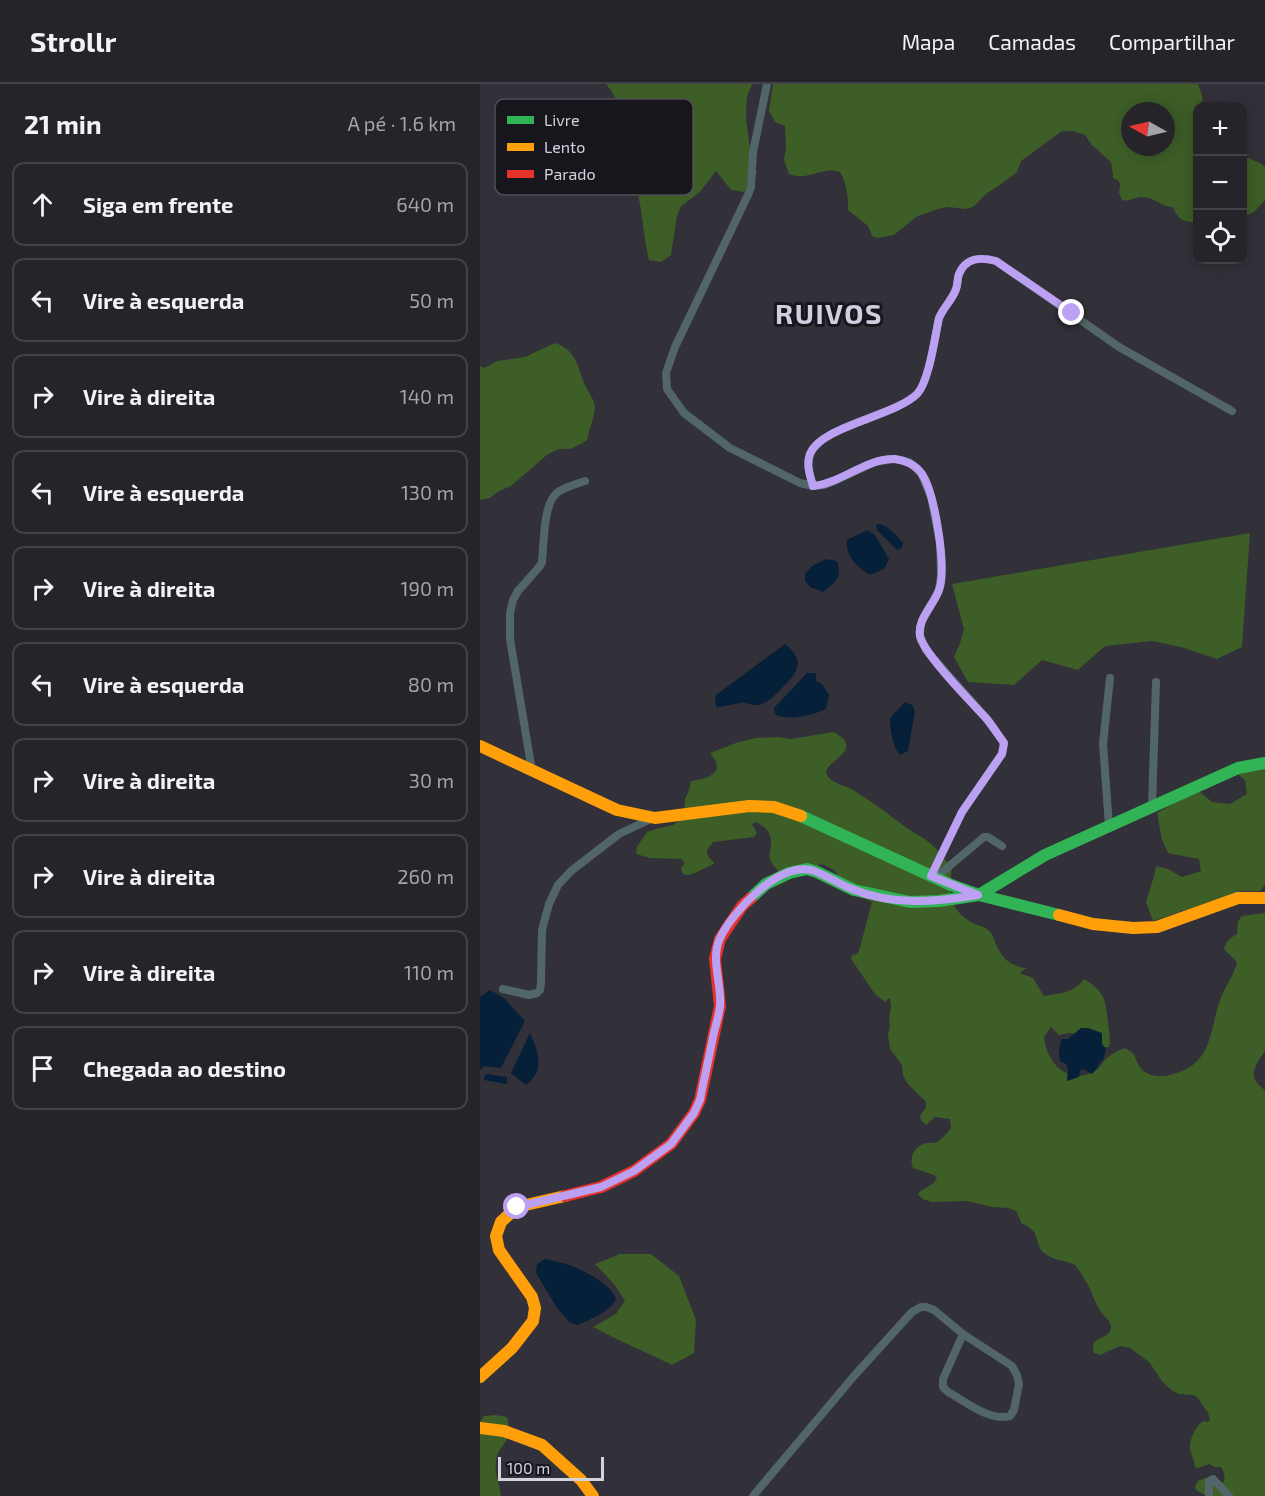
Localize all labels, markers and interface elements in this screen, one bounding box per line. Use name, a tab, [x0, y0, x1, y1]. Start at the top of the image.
text: Strollr	[30, 24, 116, 58]
text: Mapa	[902, 29, 955, 54]
text: Camadas	[988, 29, 1076, 54]
text: Compartilhar	[1109, 29, 1235, 54]
legend	[495, 99, 693, 195]
north arrow	[1121, 102, 1175, 156]
map controls	[1193, 102, 1247, 264]
button: +	[1193, 102, 1247, 156]
text: 21 min	[24, 108, 102, 139]
text: Livre	[544, 110, 579, 129]
text: A pé · 1.6 km	[347, 111, 456, 135]
text: Lento	[544, 137, 585, 156]
button: −	[1193, 156, 1247, 210]
text: Parado	[544, 164, 596, 183]
icon: ahead	[26, 188, 59, 221]
text: Siga em frente	[83, 191, 233, 217]
text: 640 m	[396, 192, 454, 216]
button: locate	[1193, 210, 1247, 264]
icon: left	[26, 284, 59, 317]
text: Vire à esquerda	[83, 287, 244, 313]
text: 50 m	[409, 288, 454, 312]
district label: RUIVOS	[775, 296, 883, 330]
route end	[1058, 299, 1084, 325]
icon: right	[26, 380, 59, 413]
text: Vire à direita	[83, 383, 215, 409]
text: 140 m	[400, 384, 454, 408]
icon: left	[26, 476, 59, 509]
text: Vire à esquerda	[83, 479, 244, 505]
text: 130 m	[401, 480, 454, 504]
icon: right	[26, 572, 59, 605]
text: Vire à direita	[83, 575, 215, 601]
text: 190 m	[401, 576, 454, 600]
icon: left	[26, 668, 59, 701]
text: Vire à esquerda	[83, 671, 244, 697]
text: 80 m	[408, 672, 454, 696]
icon: right	[26, 764, 59, 797]
text: Vire à direita	[83, 767, 215, 793]
text: 30 m	[409, 768, 454, 792]
icon: right	[26, 860, 59, 893]
text: Vire à direita	[83, 863, 215, 889]
text: 260 m	[397, 864, 454, 888]
icon: right	[26, 956, 59, 989]
text: Vire à direita	[83, 959, 215, 985]
text: 110 m	[404, 960, 454, 984]
icon: arrive	[26, 1052, 59, 1085]
text: Chegada ao destino	[83, 1055, 286, 1081]
route start	[503, 1193, 529, 1219]
scale bar	[498, 1454, 604, 1482]
text: 100 m	[507, 1458, 550, 1477]

